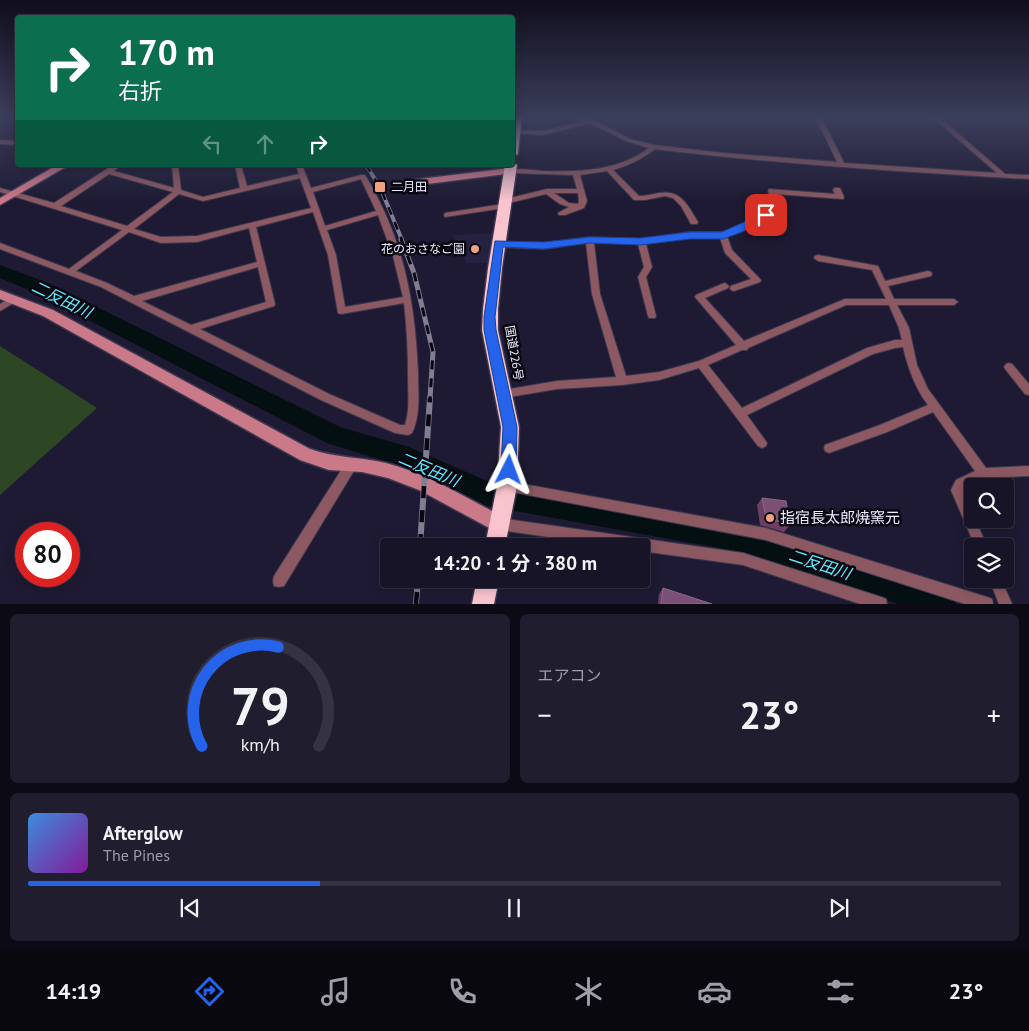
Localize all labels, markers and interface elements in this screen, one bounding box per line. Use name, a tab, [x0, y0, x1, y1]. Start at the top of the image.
text: 170 m	[118, 29, 215, 75]
icon: right	[35, 35, 100, 100]
text: 右折	[118, 77, 162, 105]
icon: left	[198, 130, 226, 158]
icon: ahead	[251, 130, 279, 158]
icon: right	[304, 130, 332, 158]
place label: 二月田	[391, 179, 427, 194]
marker: 二月田	[373, 180, 387, 194]
pin	[745, 194, 787, 236]
icon: arrive	[752, 201, 780, 229]
place label: 花のおさなご園	[381, 241, 465, 256]
marker: 花のおさなご園	[469, 243, 481, 255]
water label: 二反田川	[29, 276, 97, 323]
street label: 国道226号	[502, 324, 527, 382]
position arrow	[482, 443, 534, 495]
water label: 二反田川	[396, 447, 464, 491]
map controls	[964, 478, 1014, 588]
button: search	[964, 478, 1014, 528]
place label: 指宿長太郎焼窯元	[780, 508, 900, 527]
marker: 指宿長太郎焼窯元	[764, 512, 776, 524]
speed limit sign: 80	[15, 522, 80, 587]
button: layers	[964, 538, 1014, 588]
water label: 二反田川	[786, 545, 855, 584]
text: 14:20 · 1 分 · 380 m	[433, 551, 597, 575]
text: エアコン	[538, 665, 602, 685]
text: 79	[230, 672, 289, 739]
text: 23°	[739, 690, 799, 739]
text: −	[538, 696, 552, 733]
text: +	[987, 696, 1001, 733]
text: km/h	[240, 733, 279, 756]
text: Afterglow	[103, 821, 183, 845]
text: The Pines	[103, 845, 170, 865]
icon: previous	[176, 894, 204, 922]
icon: pause	[500, 894, 528, 922]
icon: next	[825, 894, 853, 922]
icon: directions	[192, 974, 227, 1009]
icon: music	[318, 974, 353, 1009]
icon: phone	[445, 974, 480, 1009]
icon: climate	[571, 974, 606, 1009]
icon: car	[697, 974, 732, 1009]
icon: filters	[823, 974, 858, 1009]
text: 14:19	[46, 977, 101, 1005]
text: 23°	[949, 977, 983, 1005]

